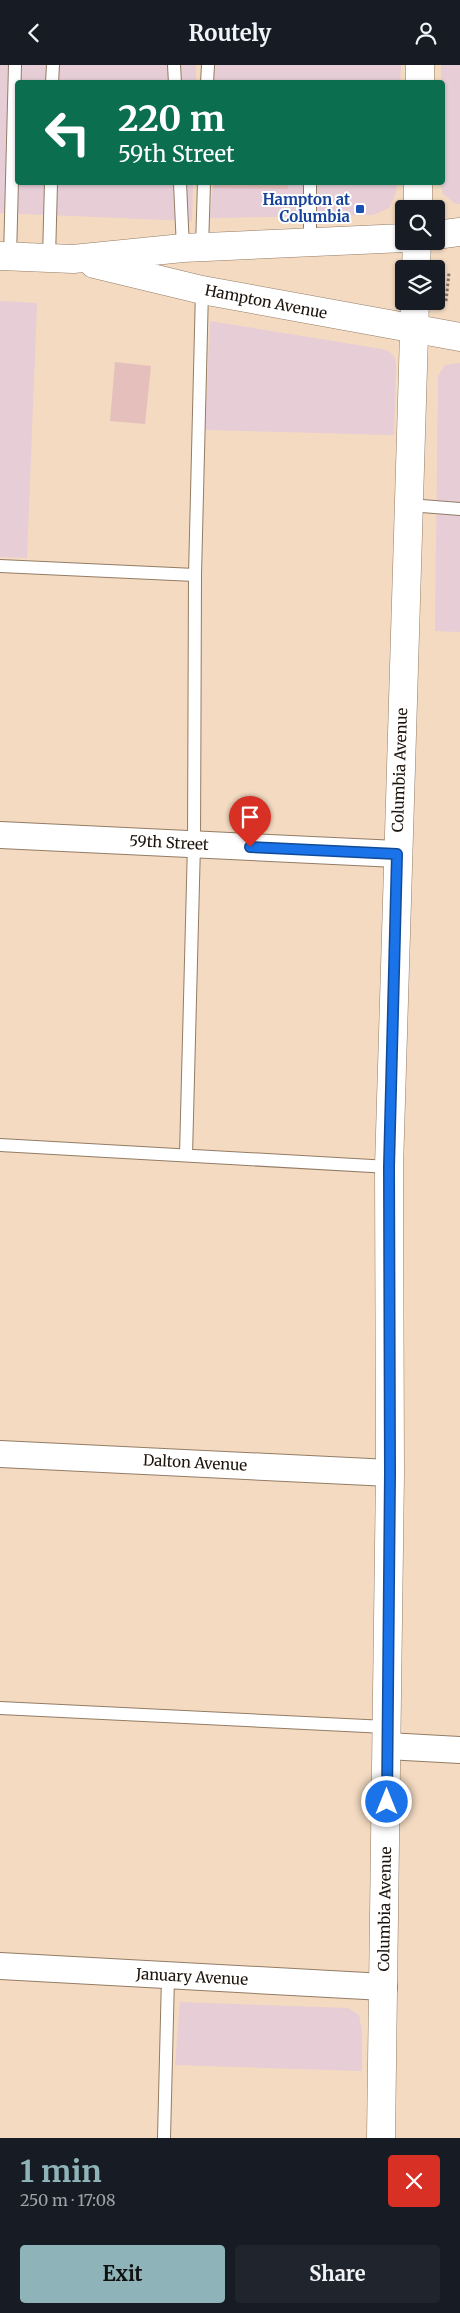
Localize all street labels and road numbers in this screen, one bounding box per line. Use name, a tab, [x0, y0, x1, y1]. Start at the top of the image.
street label: Hampton Avenue	[203, 280, 329, 323]
street label: Columbia Avenue	[388, 707, 411, 833]
street label: 59th Street	[129, 831, 209, 854]
street label: Dalton Avenue	[142, 1450, 248, 1475]
street label: Columbia Avenue	[374, 1846, 395, 1972]
street label: January Avenue	[135, 1964, 249, 1989]

